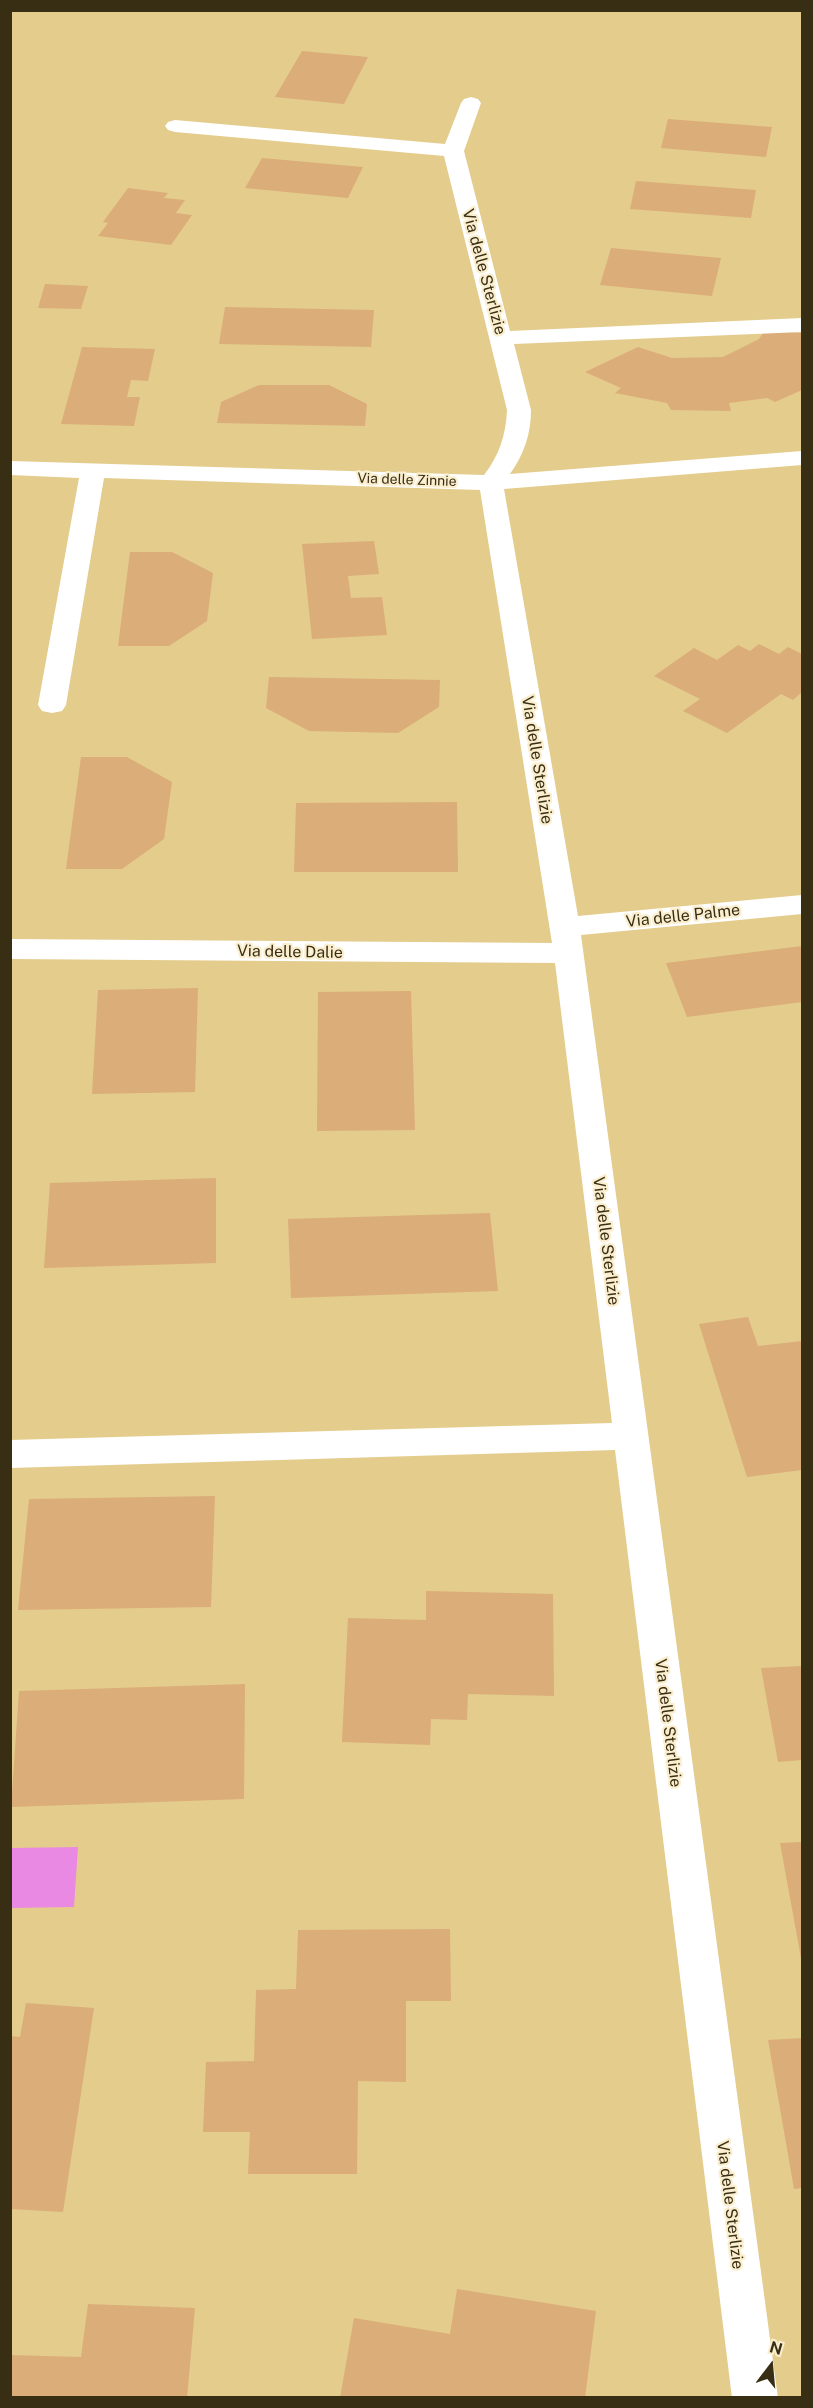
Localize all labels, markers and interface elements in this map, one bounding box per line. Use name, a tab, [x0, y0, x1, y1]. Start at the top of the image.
street label: Via delle Sterlizie	[458, 207, 510, 337]
street label: Via delle Zinnie	[357, 470, 457, 490]
street label: Via delle Sterlizie	[517, 695, 557, 825]
street label: Via delle Palme	[625, 900, 741, 932]
street label: Via delle Dalie	[237, 941, 343, 963]
street label: Via delle Sterlizie	[589, 1176, 623, 1306]
street label: Via delle Sterlizie	[651, 1658, 685, 1788]
street label: Via delle Sterlizie	[713, 2140, 747, 2270]
north arrow	[741, 2336, 801, 2396]
text: N	[767, 2337, 785, 2359]

